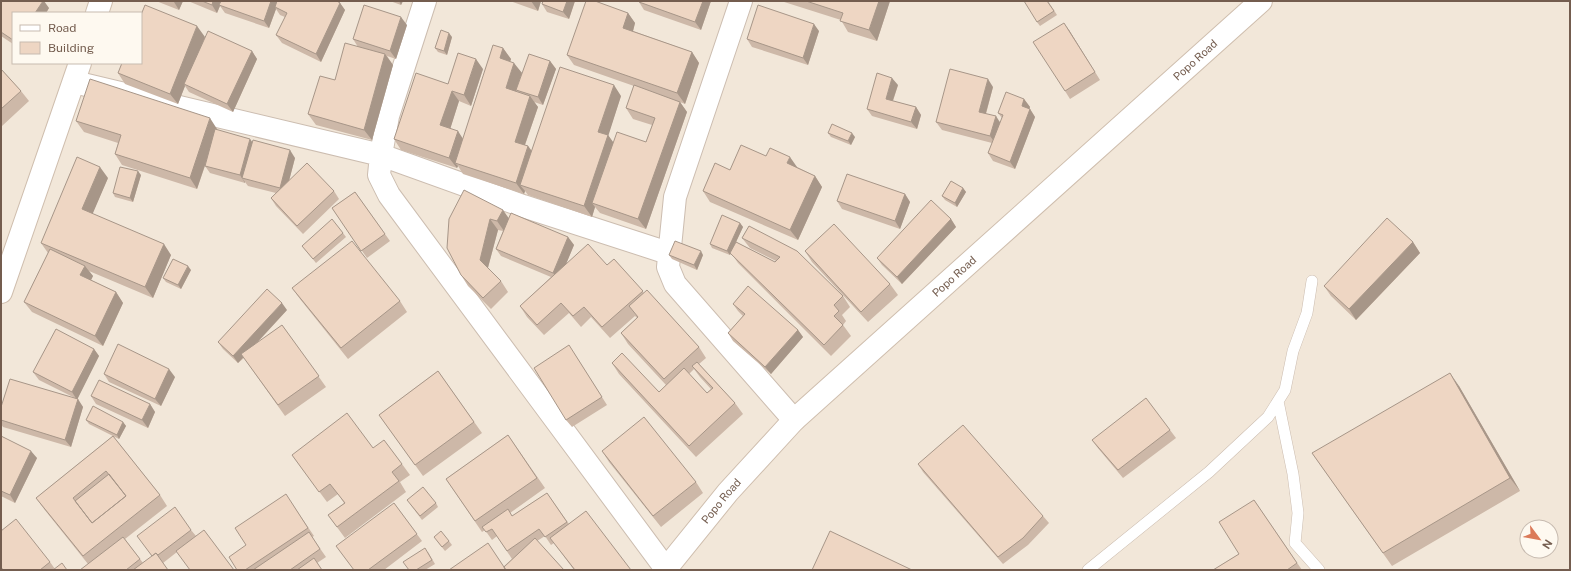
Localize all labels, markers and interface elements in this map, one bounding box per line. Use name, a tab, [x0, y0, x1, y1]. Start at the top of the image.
legend	[12, 12, 142, 64]
text: Road	[48, 21, 76, 35]
street label: Popo Road	[1171, 37, 1220, 83]
text: Building	[48, 41, 94, 55]
street label: Popo Road	[930, 254, 978, 299]
street label: Popo Road	[699, 476, 743, 526]
north arrow	[1519, 519, 1559, 559]
text: N	[1540, 537, 1555, 551]

